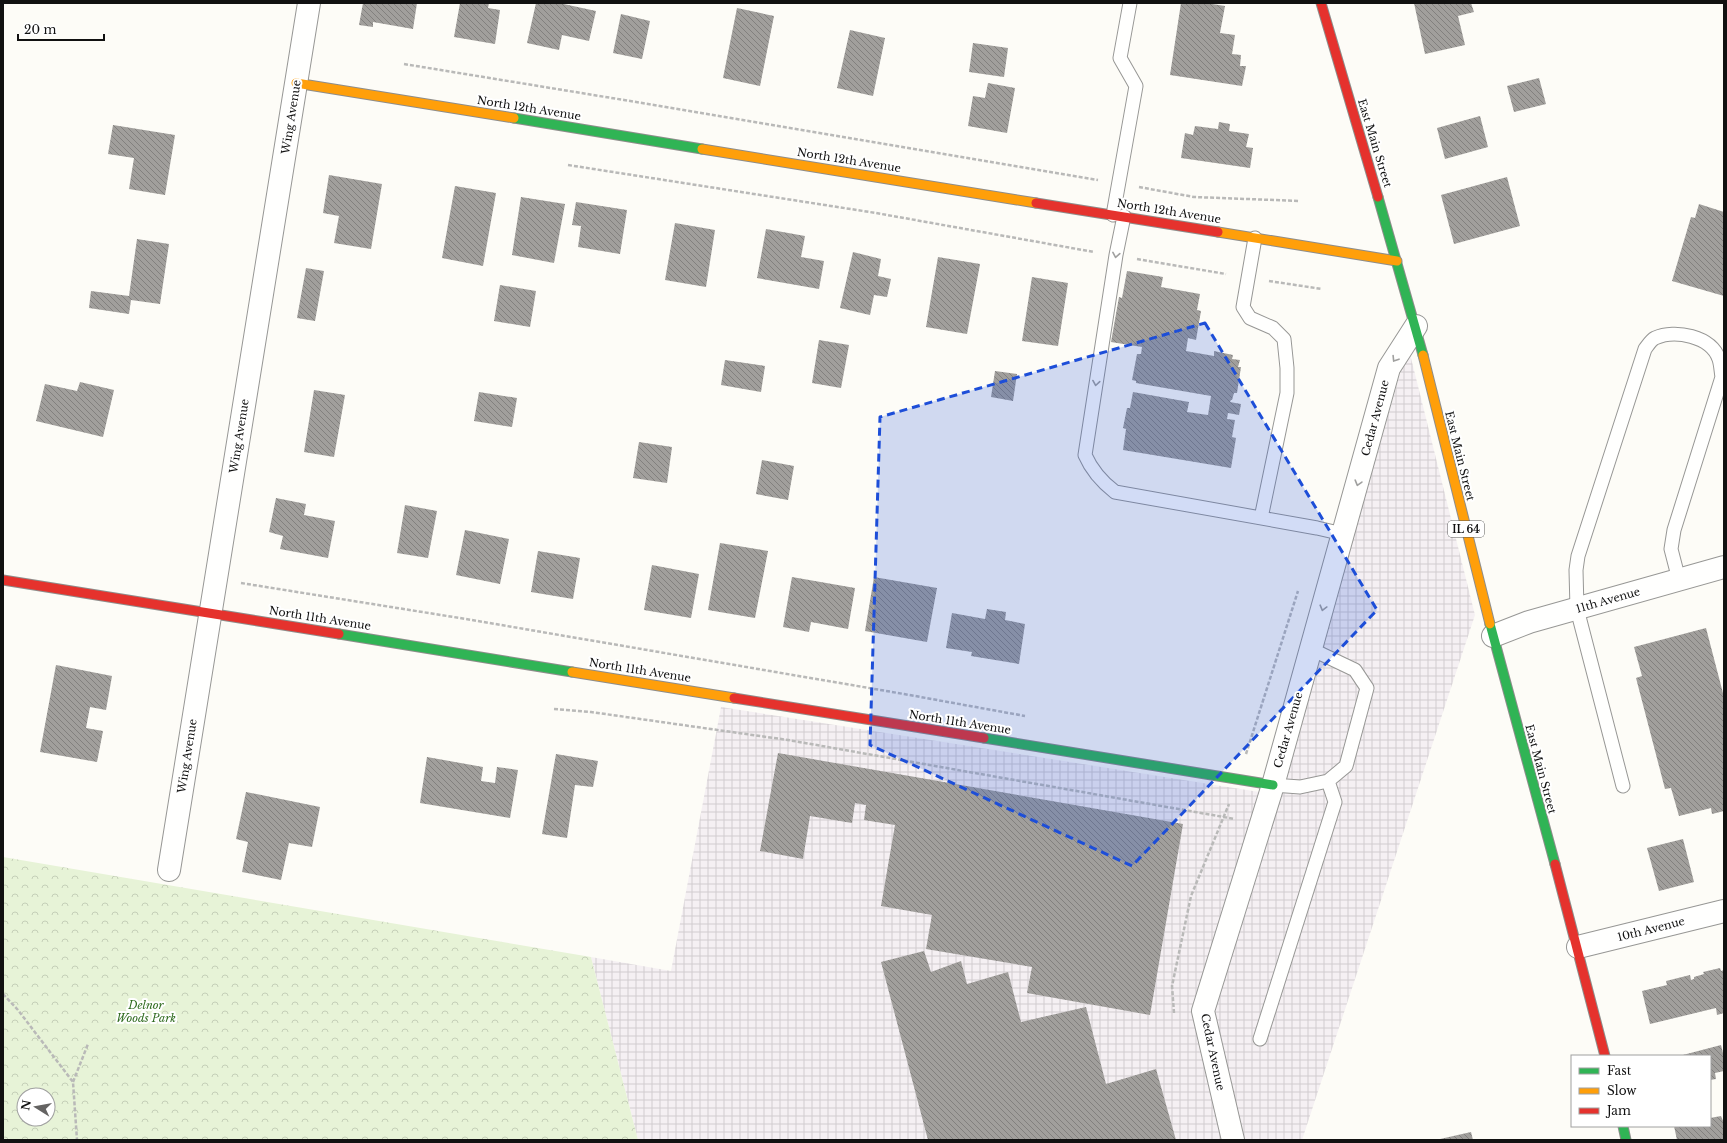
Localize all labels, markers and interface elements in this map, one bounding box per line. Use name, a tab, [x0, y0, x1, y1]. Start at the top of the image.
scale bar	[18, 16, 104, 42]
text: 20 m	[24, 22, 56, 37]
street label: Wing Avenue	[278, 79, 304, 156]
street label: North 12th Avenue	[476, 93, 582, 123]
street label: East Main Street	[1355, 97, 1395, 190]
street label: North 12th Avenue	[796, 145, 902, 175]
street label: North 12th Avenue	[1116, 196, 1222, 226]
one-way arrow	[1113, 252, 1121, 258]
one-way arrow	[1393, 354, 1400, 361]
street label: Cedar Avenue	[1358, 378, 1392, 458]
one-way arrow	[1092, 380, 1101, 386]
street label: Wing Avenue	[226, 398, 252, 475]
street label: East Main Street	[1442, 410, 1478, 503]
one-way arrow	[1354, 479, 1362, 486]
road number: IL 64	[1448, 521, 1484, 537]
street label: 11th Avenue	[1574, 584, 1642, 616]
street label: North 11th Avenue	[268, 603, 372, 633]
one-way arrow	[1319, 605, 1327, 611]
street label: North 11th Avenue	[588, 655, 692, 685]
street label: Cedar Avenue	[1270, 690, 1306, 770]
street label: North 11th Avenue	[908, 707, 1012, 737]
street label: Wing Avenue	[174, 718, 200, 795]
street label: East Main Street	[1522, 723, 1560, 816]
street label: 10th Avenue	[1616, 914, 1686, 944]
park label: Delnor Woods Park	[116, 998, 176, 1025]
street label: Cedar Avenue	[1198, 1012, 1228, 1092]
legend	[1571, 1055, 1711, 1127]
text: Fast	[1607, 1063, 1632, 1078]
text: Slow	[1607, 1083, 1637, 1098]
north arrow	[16, 1087, 56, 1127]
text: N	[18, 1098, 34, 1112]
text: Jam	[1605, 1103, 1631, 1118]

